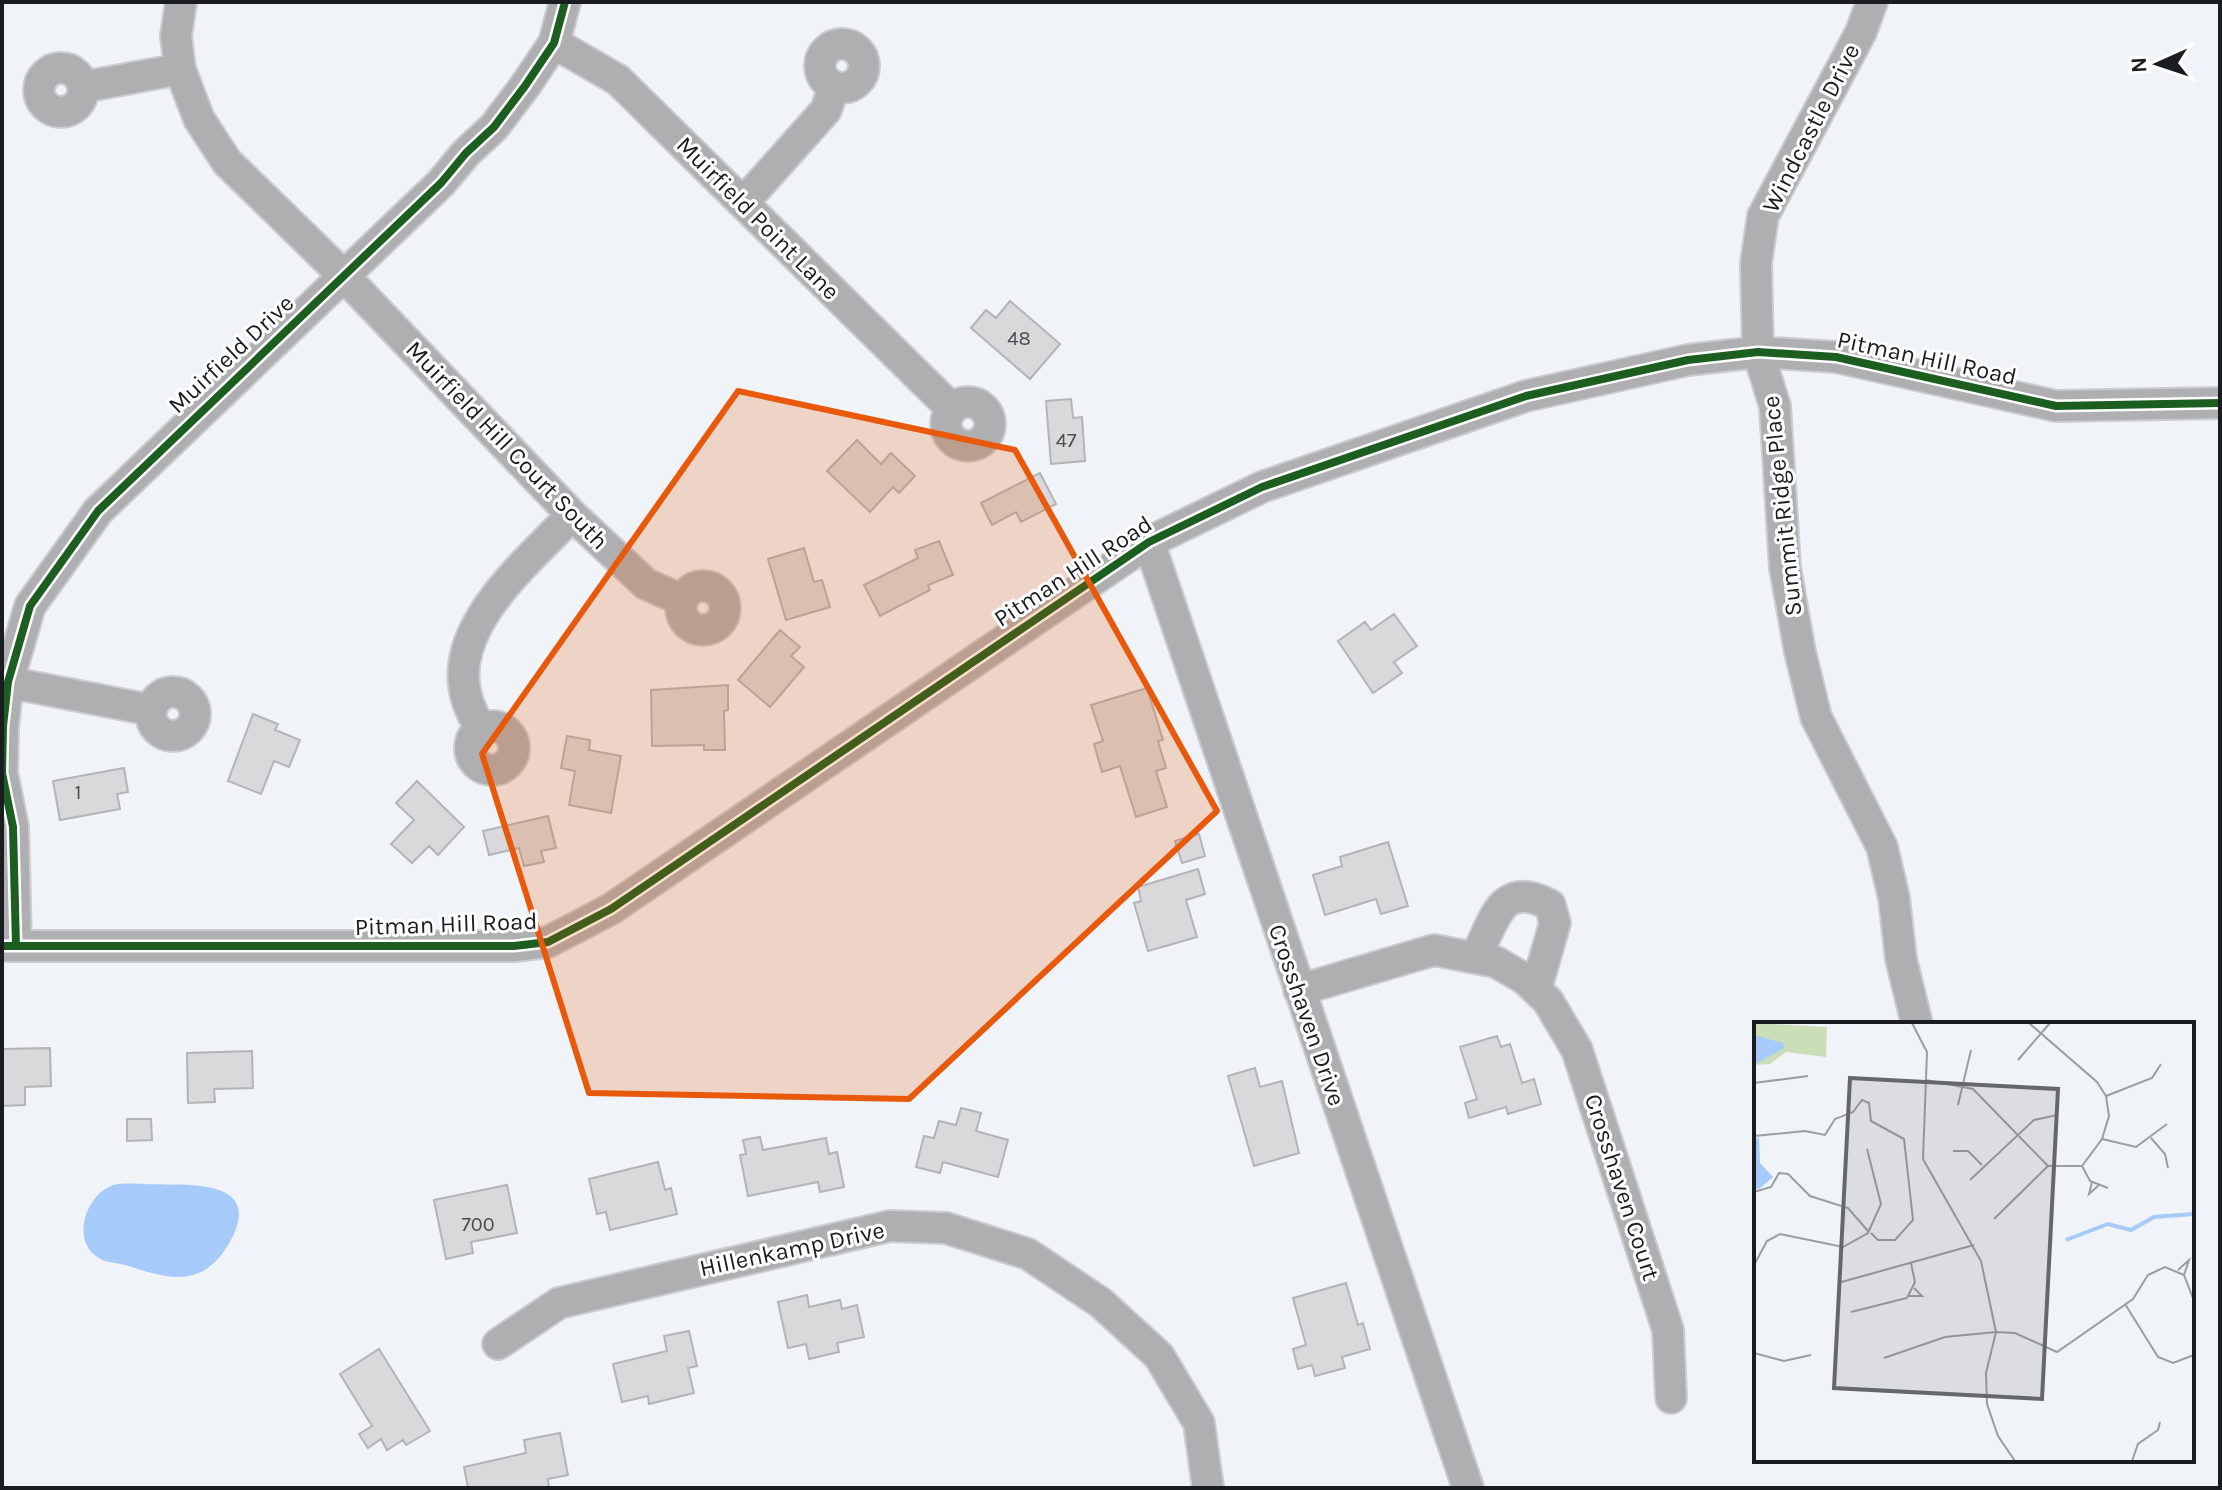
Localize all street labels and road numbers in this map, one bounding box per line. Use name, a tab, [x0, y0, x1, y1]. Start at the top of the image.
street label: Windcastle Drive	[1756, 39, 1866, 217]
street label: Muirfield Point Lane	[671, 131, 845, 305]
street label: Muirfield Drive	[163, 289, 299, 419]
street label: Pitman Hill Road	[1835, 325, 2019, 391]
street label: Muirfield Hill Court South	[400, 335, 614, 555]
street label: Summit Ridge Place	[1757, 394, 1807, 618]
street label: Pitman Hill Road	[989, 509, 1157, 633]
street label: Pitman Hill Road	[354, 907, 538, 941]
street label: Crosshaven Drive	[1263, 921, 1351, 1109]
street label: Crosshaven Court	[1579, 1090, 1665, 1284]
street label: Hillenkamp Drive	[697, 1216, 887, 1282]

